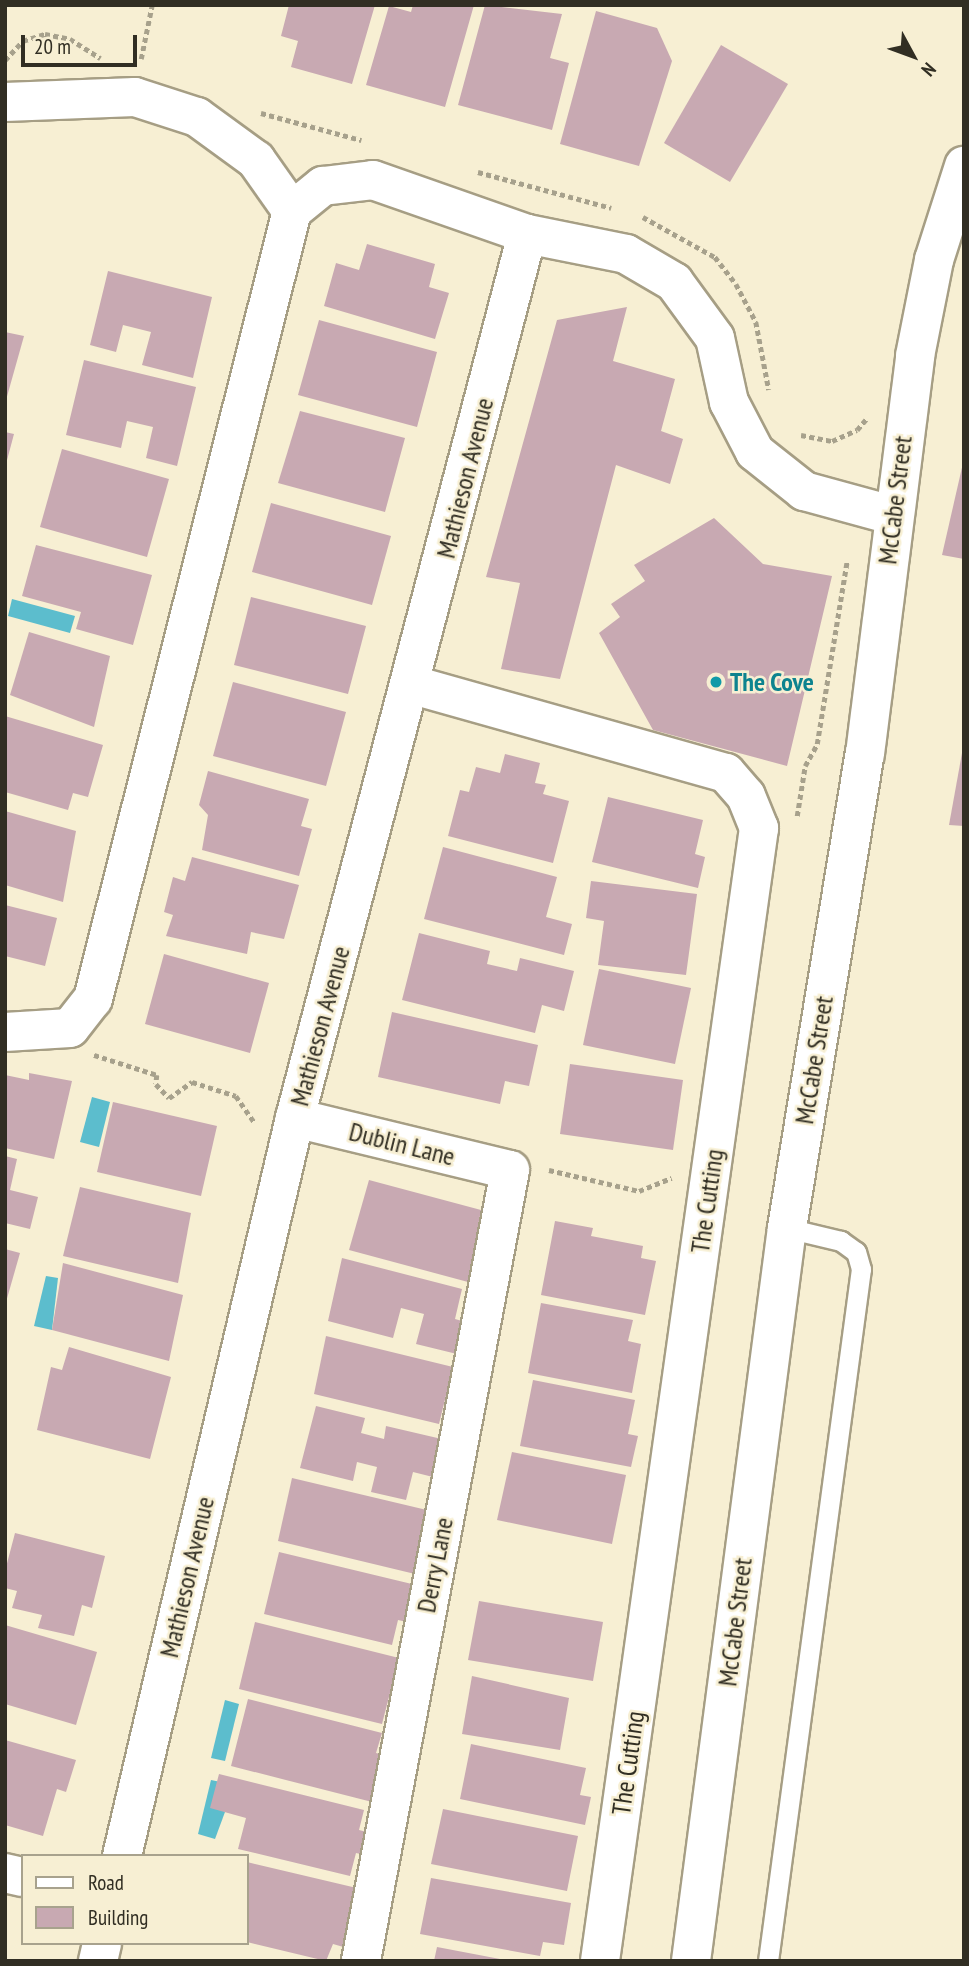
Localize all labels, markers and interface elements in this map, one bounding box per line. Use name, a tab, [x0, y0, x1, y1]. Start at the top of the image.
scale bar	[24, 21, 140, 65]
north arrow	[878, 21, 948, 91]
text: 20 m	[34, 33, 71, 60]
text: N	[916, 58, 941, 82]
street label: Mathieson Avenue	[430, 394, 500, 562]
street label: McCabe Street	[872, 434, 918, 566]
place label: The Cove	[730, 666, 814, 698]
marker: The Cove	[708, 674, 724, 690]
street label: Mathieson Avenue	[284, 942, 356, 1110]
street label: McCabe Street	[788, 994, 840, 1126]
street label: Dublin Lane	[346, 1116, 458, 1172]
street label: The Cutting	[684, 1147, 730, 1255]
street label: Mathieson Avenue	[153, 1493, 221, 1661]
street label: Derry Lane	[410, 1514, 460, 1616]
street label: McCabe Street	[712, 1556, 758, 1688]
street label: The Cutting	[605, 1709, 651, 1817]
legend	[21, 1854, 248, 1945]
text: Road	[88, 1869, 124, 1896]
text: Building	[88, 1904, 148, 1931]

